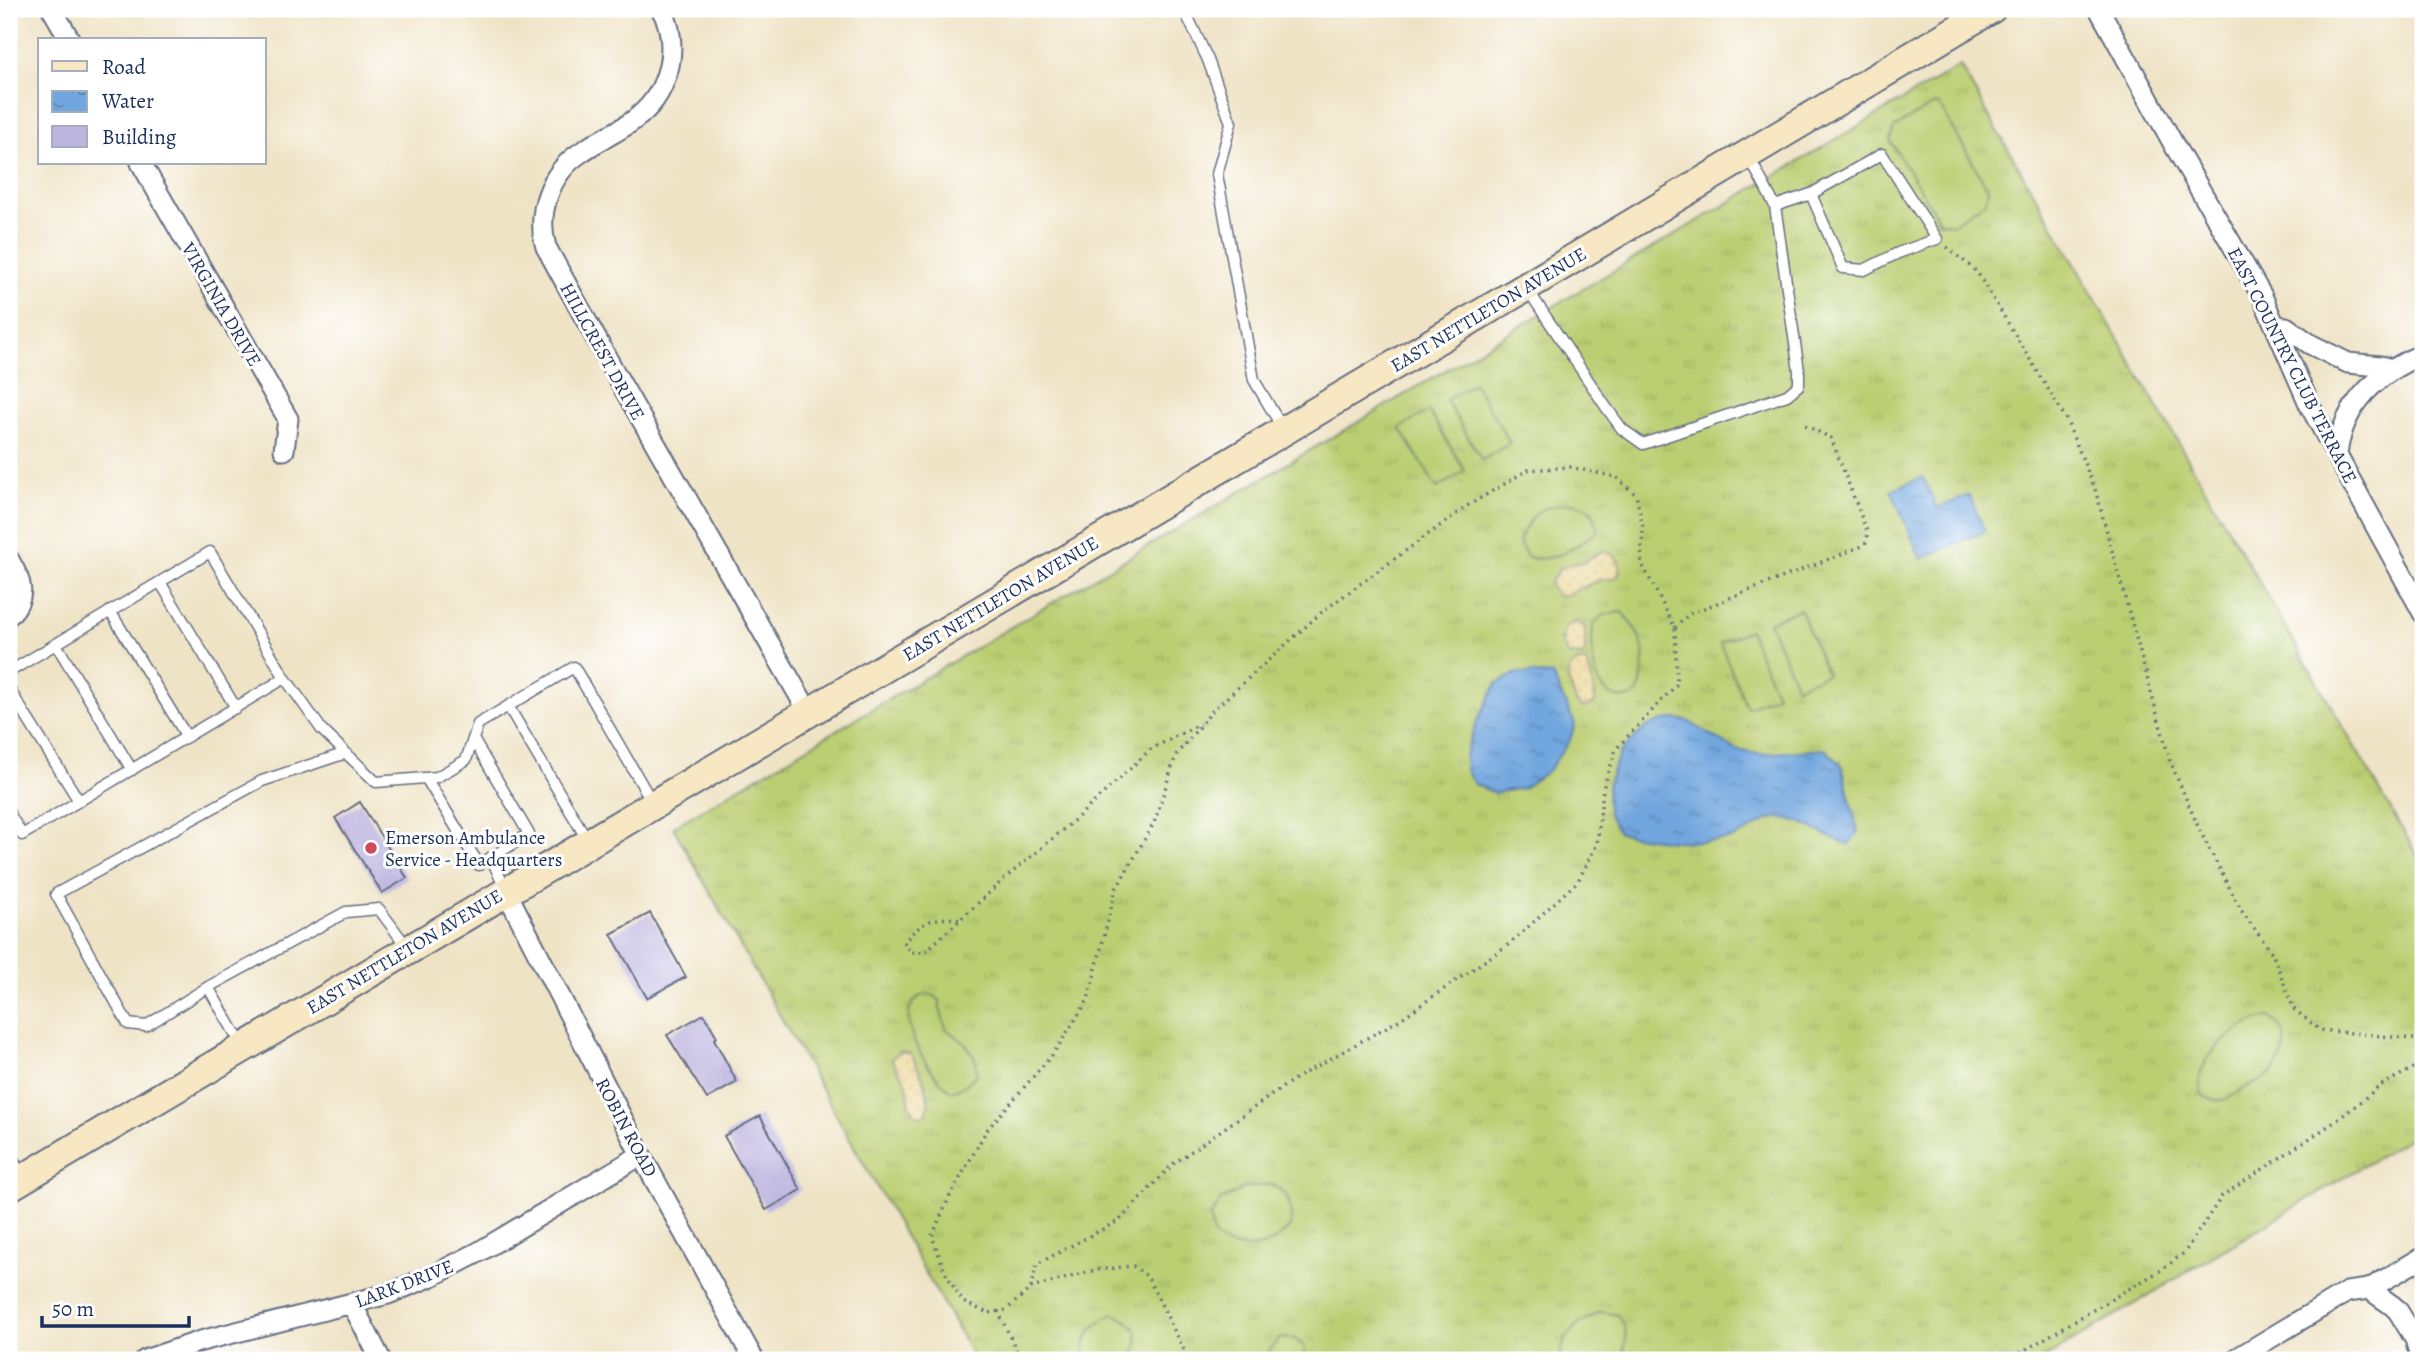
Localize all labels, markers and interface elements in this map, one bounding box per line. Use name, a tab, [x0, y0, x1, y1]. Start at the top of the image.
legend	[38, 38, 266, 164]
text: Road	[102, 53, 146, 81]
text: Water	[101, 87, 154, 115]
text: Building	[102, 123, 177, 151]
street label: VIRGINIA DRIVE	[175, 237, 267, 371]
street label: EAST NETTLETON AVENUE	[1386, 241, 1591, 379]
street label: EAST COUNTRY CLUB TERRACE	[2221, 243, 2363, 488]
street label: HILLCREST DRIVE	[554, 278, 651, 425]
street label: EAST NETTLETON AVENUE	[898, 530, 1103, 668]
place label: Emerson Ambulance Service - Headquarters	[385, 825, 562, 873]
marker: Emerson Ambulance Service - Headquarters	[363, 840, 379, 856]
street label: EAST NETTLETON AVENUE	[302, 883, 507, 1021]
street label: ROBIN ROAD	[589, 1073, 663, 1182]
street label: LARK DRIVE	[352, 1253, 457, 1315]
scale bar	[42, 1285, 189, 1329]
text: 50 m	[52, 1295, 94, 1323]

